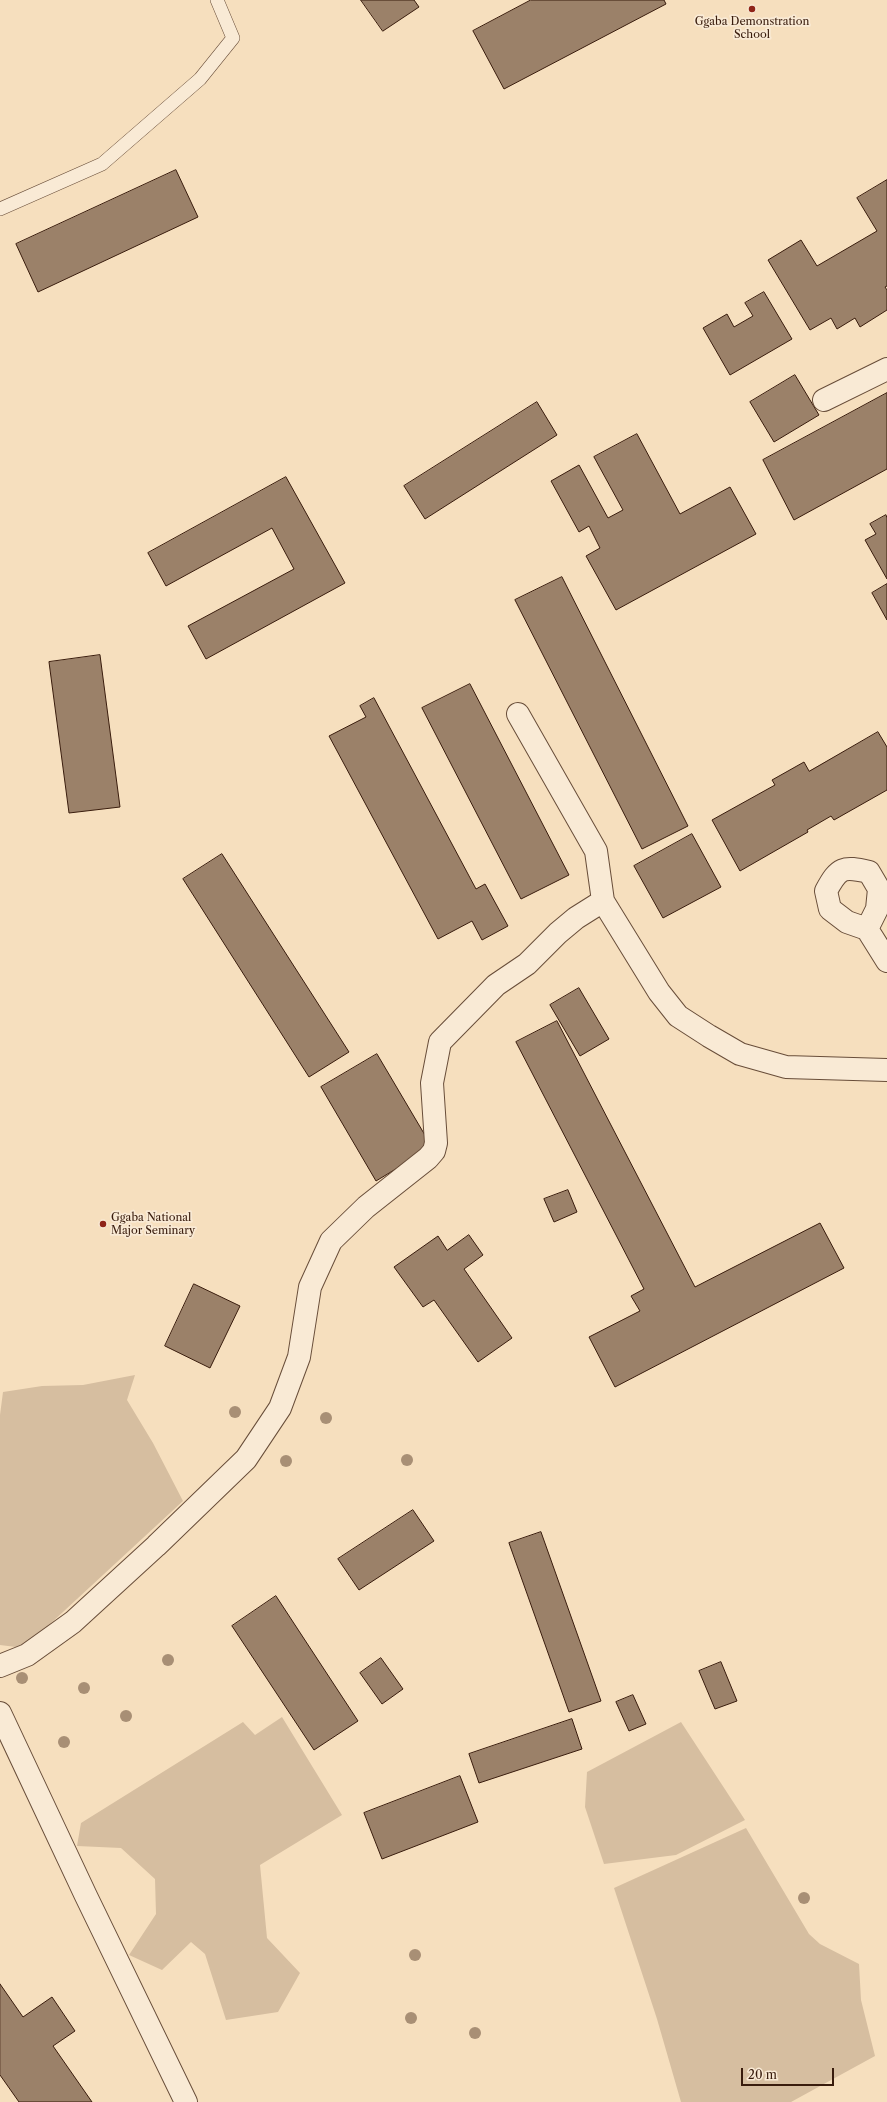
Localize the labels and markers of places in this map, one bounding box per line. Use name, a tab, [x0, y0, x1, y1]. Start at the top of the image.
marker: Ggaba Demonstration School	[747, 4, 757, 14]
place label: Ggaba Demonstration School	[695, 15, 809, 41]
place label: Ggaba National Major Seminary	[111, 1211, 195, 1237]
marker: Ggaba National Major Seminary	[98, 1219, 108, 1229]

